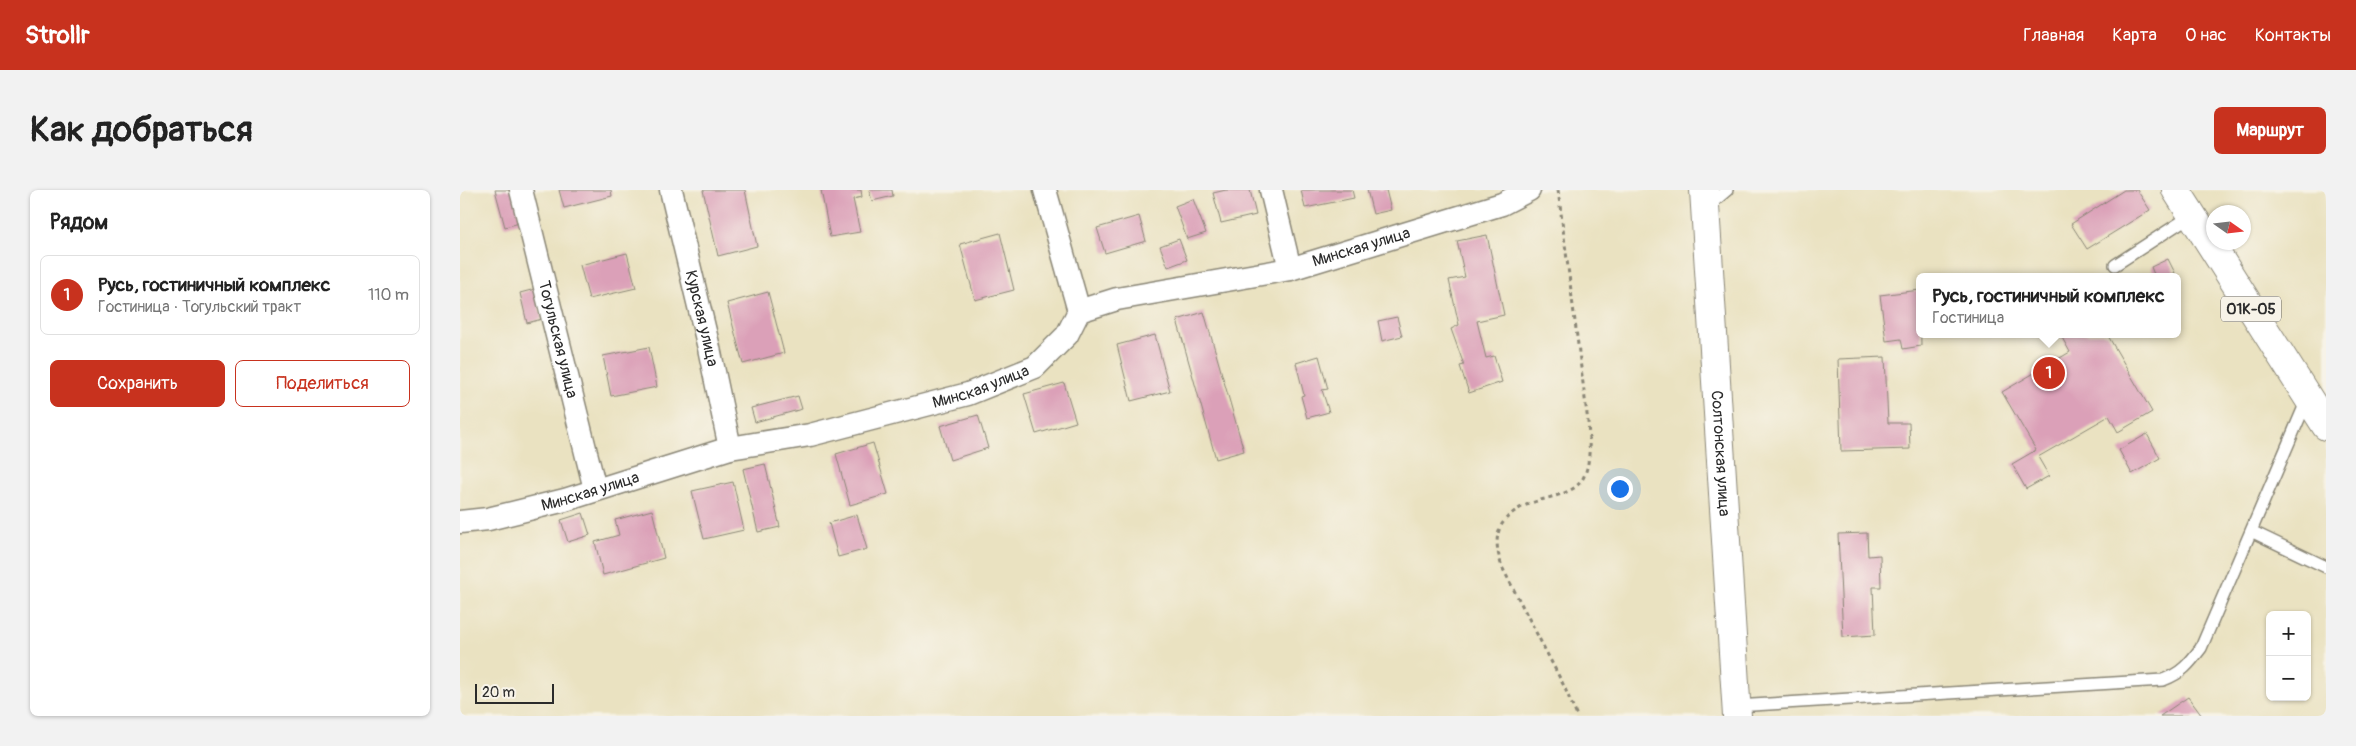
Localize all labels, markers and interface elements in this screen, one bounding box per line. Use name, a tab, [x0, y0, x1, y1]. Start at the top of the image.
text: Strollr	[25, 21, 90, 50]
text: Главная	[2023, 24, 2084, 47]
text: Карта	[2112, 24, 2157, 47]
text: О нас	[2185, 24, 2227, 47]
text: Контакты	[2255, 24, 2331, 47]
button: Маршрут	[2214, 107, 2326, 154]
text: Как добраться	[30, 108, 253, 152]
north arrow	[2206, 205, 2251, 250]
text: Рядом	[50, 209, 108, 236]
street label: Минская улица	[1310, 223, 1413, 272]
street label: Курская улица	[681, 268, 723, 368]
text: Русь, гостиничный комплекс	[98, 273, 330, 297]
popup	[1916, 273, 2181, 338]
street label: Тогульская улица	[534, 279, 582, 400]
text: Русь, гостиничный комплекс	[1932, 284, 2165, 308]
text: 1	[64, 285, 70, 305]
text: 110 m	[368, 285, 409, 305]
road number: 01К-05	[2221, 296, 2281, 322]
text: Гостиница · Тогульский тракт	[98, 297, 301, 317]
text: Гостиница	[1932, 308, 2004, 328]
pin: 1	[2033, 354, 2065, 392]
button: Сохранить	[50, 360, 225, 407]
button: Поделиться	[235, 360, 410, 407]
street label: Минская улица	[930, 360, 1032, 413]
street label: Солтонская улица	[1707, 390, 1734, 517]
street label: Минская улица	[539, 467, 642, 515]
your location	[1607, 476, 1633, 502]
map controls	[2266, 611, 2311, 701]
button: +	[2266, 611, 2311, 656]
button: −	[2266, 656, 2311, 701]
scale bar	[475, 681, 554, 704]
text: 20 m	[482, 684, 515, 701]

